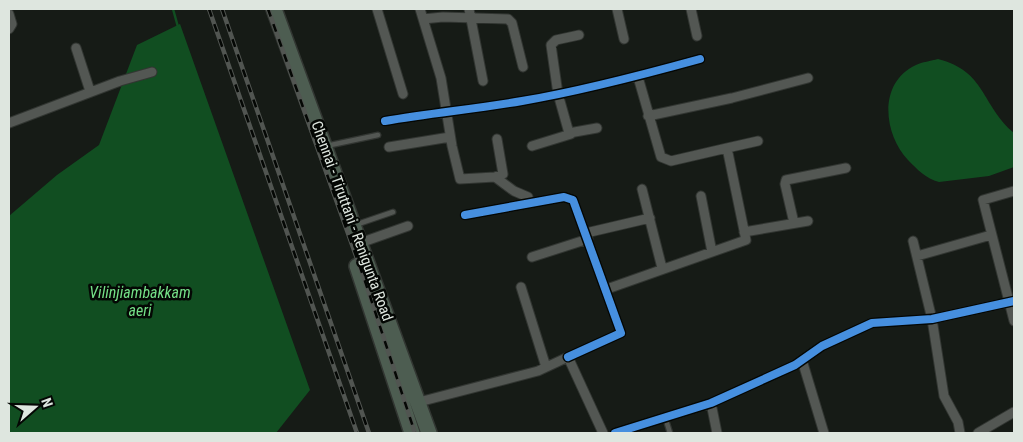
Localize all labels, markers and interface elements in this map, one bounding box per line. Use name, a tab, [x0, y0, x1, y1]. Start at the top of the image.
street label: Chennai - Tiruttani - Renigunta Road	[307, 119, 397, 323]
water label: Vilinjiambakkam aeri	[89, 283, 191, 320]
north arrow	[10, 382, 60, 432]
text: N	[38, 396, 56, 409]

